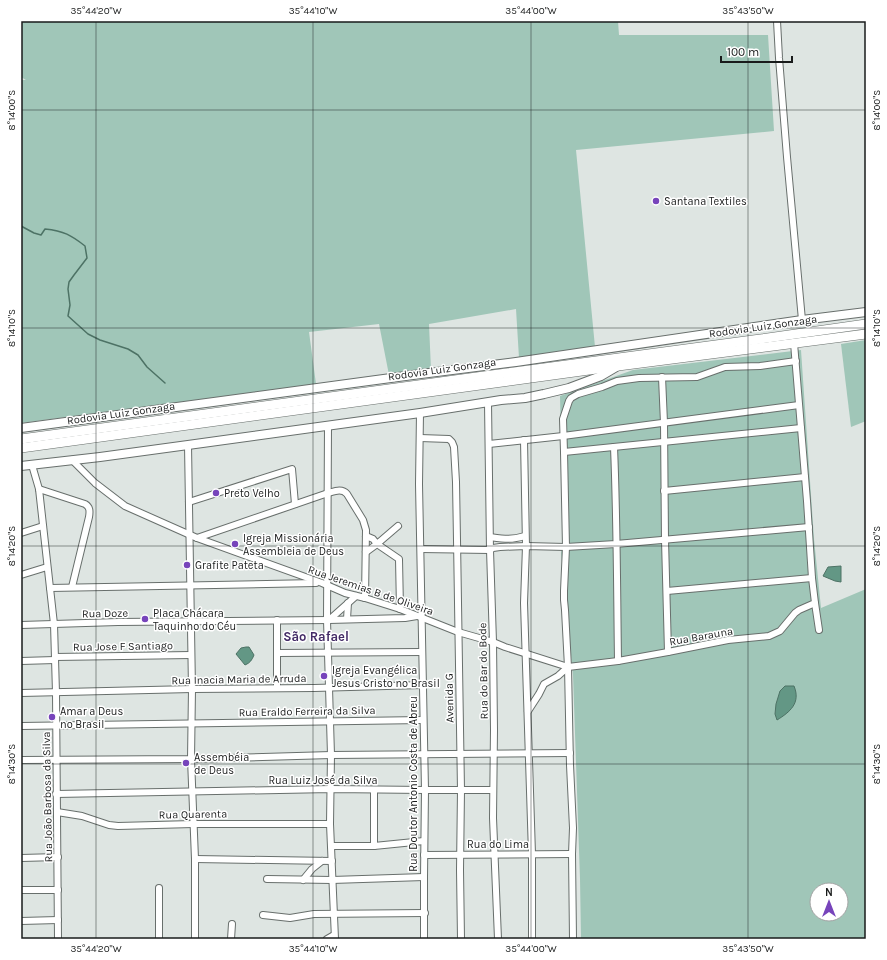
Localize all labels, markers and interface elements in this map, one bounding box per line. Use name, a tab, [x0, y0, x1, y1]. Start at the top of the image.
text: 35°44'20"W	[70, 5, 122, 17]
text: 35°44'10"W	[289, 5, 337, 17]
text: 35°44'00"W	[505, 5, 557, 17]
text: 35°43'50"W	[722, 5, 774, 17]
scale bar	[721, 38, 792, 64]
text: 100 m	[727, 45, 759, 59]
text: 8°14'00"S	[6, 90, 18, 130]
text: 8°14'00"S	[871, 90, 883, 130]
place label: Santana Textiles	[664, 195, 747, 208]
marker: Santana Textiles	[651, 196, 661, 206]
text: 8°14'10"S	[6, 309, 18, 347]
text: 8°14'10"S	[871, 309, 883, 347]
street label: Rodovia Luiz Gonzaga	[708, 312, 818, 341]
street label: Rodovia Luiz Gonzaga	[387, 355, 497, 384]
street label: Rodovia Luiz Gonzaga	[66, 399, 176, 428]
place label: Preto Velho	[224, 487, 280, 500]
marker: Preto Velho	[211, 488, 221, 498]
text: 8°14'20"S	[6, 526, 18, 566]
text: 8°14'20"S	[871, 526, 883, 566]
place label: Igreja Missionária Assembleia de Deus	[243, 532, 344, 558]
marker: Igreja Missionária Assembleia de Deus	[230, 539, 240, 549]
place label: Grafite Pateta	[195, 559, 264, 572]
marker: Grafite Pateta	[182, 560, 192, 570]
street label: Rua Jeremias B de Oliveira	[306, 563, 435, 618]
street label: Rua Doze	[82, 607, 129, 620]
place label: Placa Chácara Taquinho do Céu	[153, 607, 236, 633]
marker: Placa Chácara Taquinho do Céu	[140, 614, 150, 624]
street label: Rua do Bar do Bode	[476, 622, 491, 720]
street label: Rua Barauna	[668, 625, 734, 648]
district label: São Rafael	[283, 629, 349, 644]
street label: Rua Jose F Santiago	[73, 639, 173, 654]
place label: Igreja Evangélica Jesus Cristo no Brasil	[332, 664, 440, 690]
marker: Igreja Evangélica Jesus Cristo no Brasil	[319, 671, 329, 681]
street label: Rua Inacia Maria de Arruda	[171, 672, 307, 687]
street label: Avenida G	[443, 673, 456, 723]
street label: Rua Doutor Antonio Costa de Abreu	[407, 696, 420, 872]
street label: Rua Eraldo Ferreira da Silva	[238, 704, 376, 719]
place label: Amar a Deus no Brasil	[60, 705, 123, 731]
marker: Amar a Deus no Brasil	[47, 712, 57, 722]
street label: Rua João Barbosa da Silva	[40, 731, 55, 863]
text: 8°14'30"S	[6, 744, 18, 784]
text: 8°14'30"S	[871, 744, 883, 784]
place label: Assembéia de Deus	[194, 751, 249, 777]
marker: Assembéia de Deus	[181, 758, 191, 768]
street label: Rua Luiz José da Silva	[268, 774, 378, 787]
street label: Rua Quarenta	[159, 807, 227, 822]
street label: Rua do Lima	[467, 838, 529, 851]
north arrow	[809, 882, 849, 922]
text: N	[825, 886, 833, 899]
text: 35°44'20"W	[70, 943, 122, 955]
text: 35°44'10"W	[289, 943, 337, 955]
text: 35°44'00"W	[505, 943, 557, 955]
text: 35°43'50"W	[722, 943, 774, 955]

